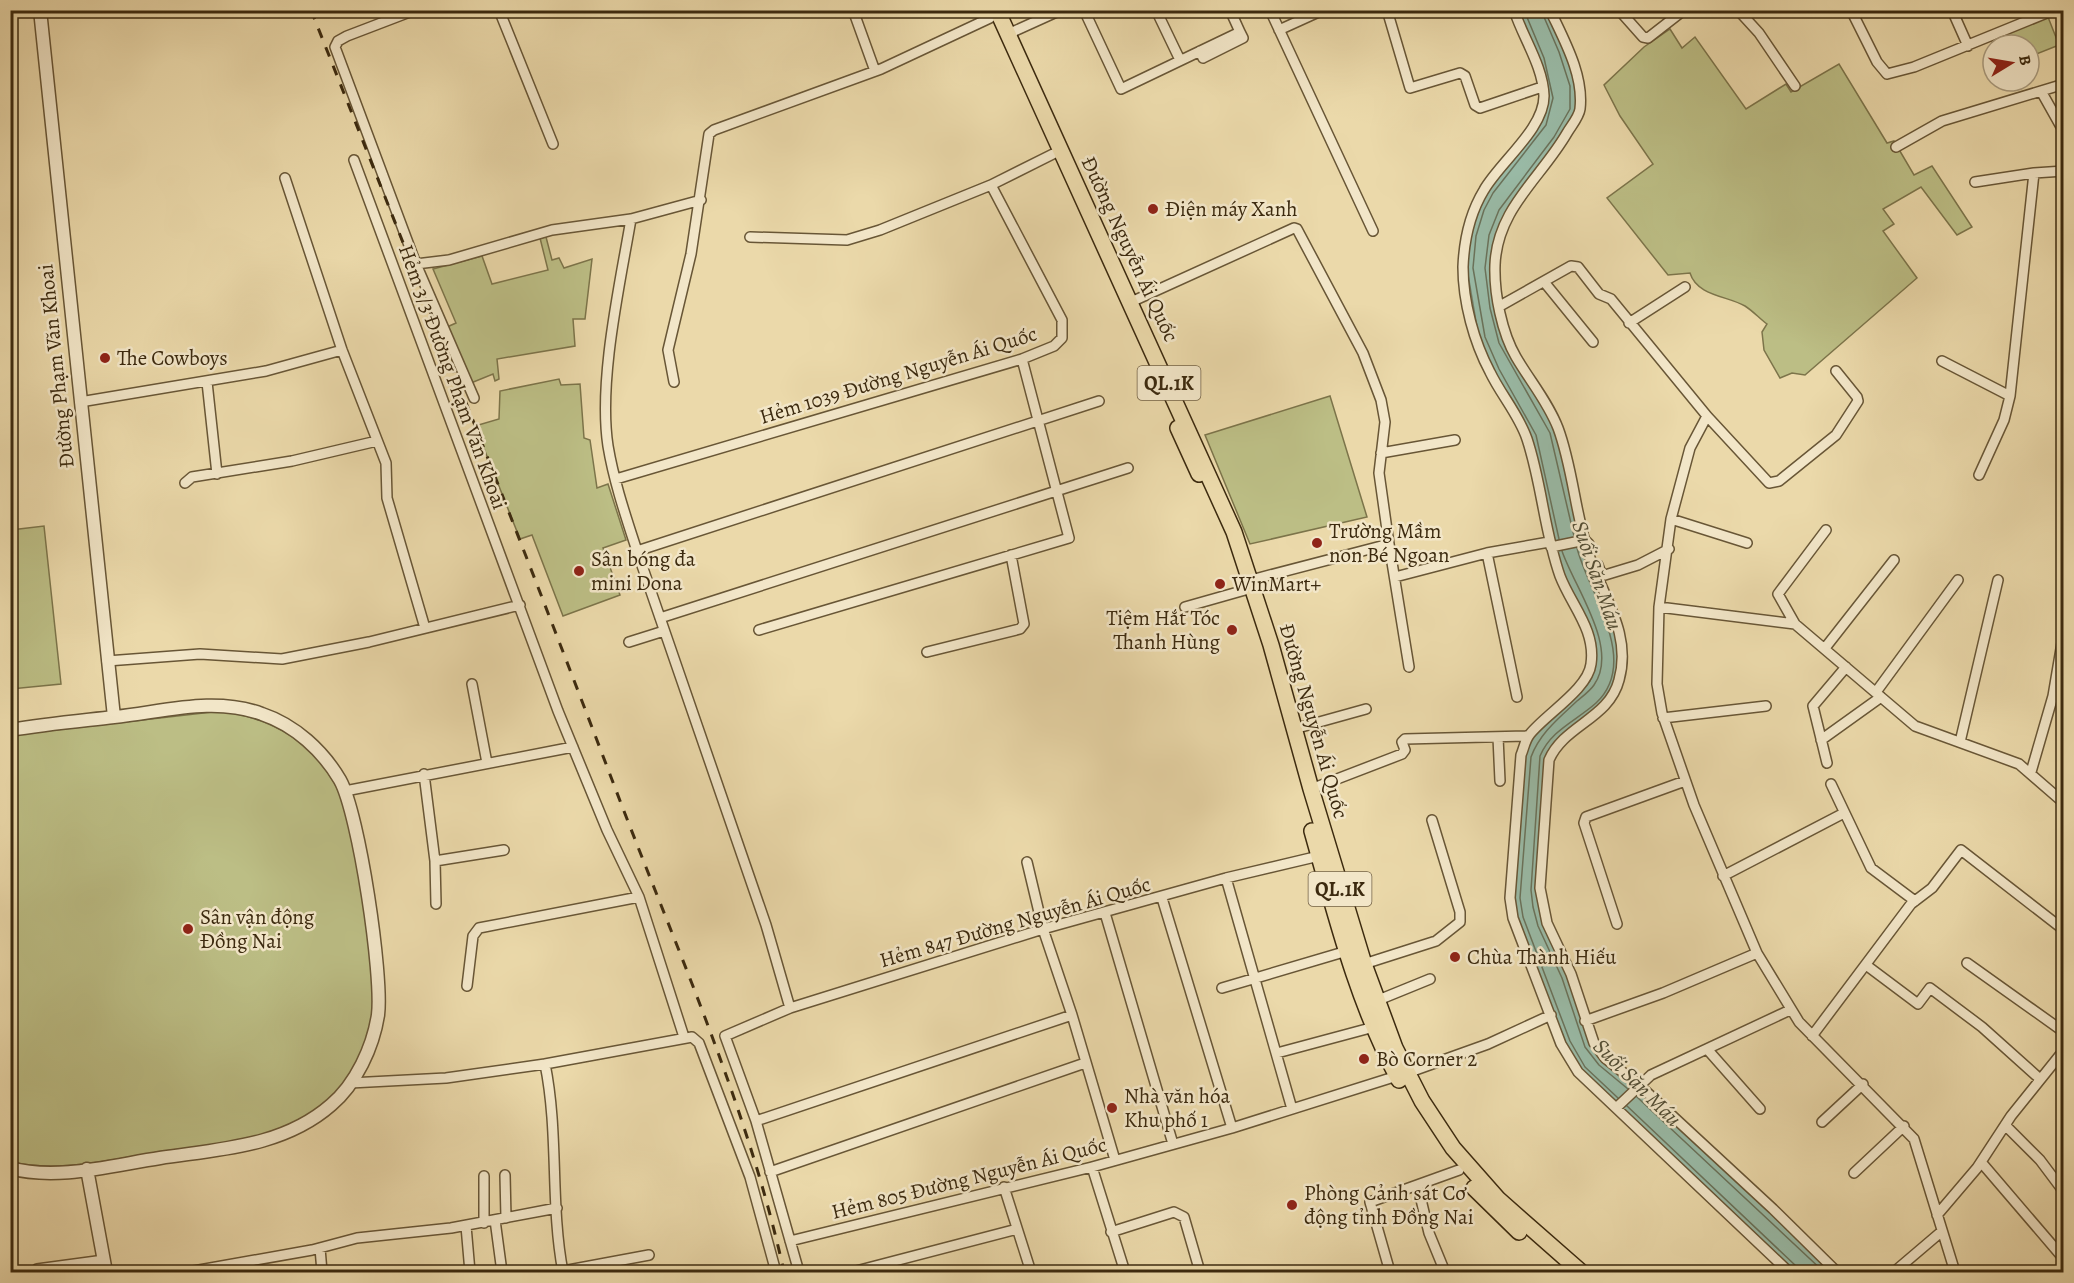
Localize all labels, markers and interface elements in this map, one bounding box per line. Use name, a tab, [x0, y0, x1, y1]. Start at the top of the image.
north arrow	[1981, 33, 2041, 93]
text: B	[2013, 53, 2036, 67]
street label: Đường Nguyễn Ái Quốc	[1075, 152, 1185, 346]
place label: Điện máy Xanh	[1165, 195, 1297, 223]
marker: Điện máy Xanh	[1146, 202, 1160, 216]
street label: Hẻm 3/3 Đường Phạm Văn Khoai	[392, 241, 514, 513]
street label: Đường Phạm Văn Khoai	[31, 263, 81, 469]
street label: Hẻm 1039 Đường Nguyễn Ái Quốc	[756, 319, 1040, 431]
place label: The Cowboys	[117, 344, 228, 372]
marker: The Cowboys	[98, 351, 112, 365]
road number: QL.1K	[1138, 366, 1200, 400]
place label: Trường Mầm non Bé Ngoan	[1329, 517, 1449, 569]
water label: Suối Săn Máu	[1564, 517, 1630, 634]
marker: Trường Mầm non Bé Ngoan	[1310, 536, 1324, 550]
place label: Sân bóng đa mini Dona	[591, 545, 696, 597]
marker: Sân bóng đa mini Dona	[572, 564, 586, 578]
place label: WinMart+	[1231, 570, 1321, 598]
marker: WinMart+	[1213, 577, 1227, 591]
place label: Tiệm Hắt Tóc Thanh Hùng	[1106, 604, 1220, 656]
street label: Đường Nguyễn Ái Quốc	[1273, 620, 1355, 822]
marker: Tiệm Hắt Tóc Thanh Hùng	[1225, 623, 1239, 637]
street label: Hẻm 847 Đường Nguyễn Ái Quốc	[876, 870, 1154, 974]
road number: QL.1K	[1308, 872, 1372, 906]
place label: Sân vận động Đồng Nai	[200, 903, 315, 955]
marker: Sân vận động Đồng Nai	[181, 922, 195, 936]
place label: Chùa Thành Hiếu	[1467, 943, 1617, 971]
marker: Chùa Thành Hiếu	[1448, 950, 1462, 964]
water label: Suối Săn Máu	[1586, 1032, 1688, 1134]
place label: Bò Corner 2	[1376, 1045, 1477, 1073]
marker: Bò Corner 2	[1357, 1052, 1371, 1066]
place label: Nhà văn hóa Khu phố 1	[1124, 1082, 1230, 1134]
marker: Nhà văn hóa Khu phố 1	[1105, 1101, 1119, 1115]
street label: Hẻm 805 Đường Nguyễn Ái Quốc	[829, 1130, 1110, 1226]
place label: Phòng Cảnh sát Cơ động tỉnh Đồng Nai	[1304, 1179, 1474, 1231]
marker: Phòng Cảnh sát Cơ động tỉnh Đồng Nai	[1285, 1198, 1299, 1212]

